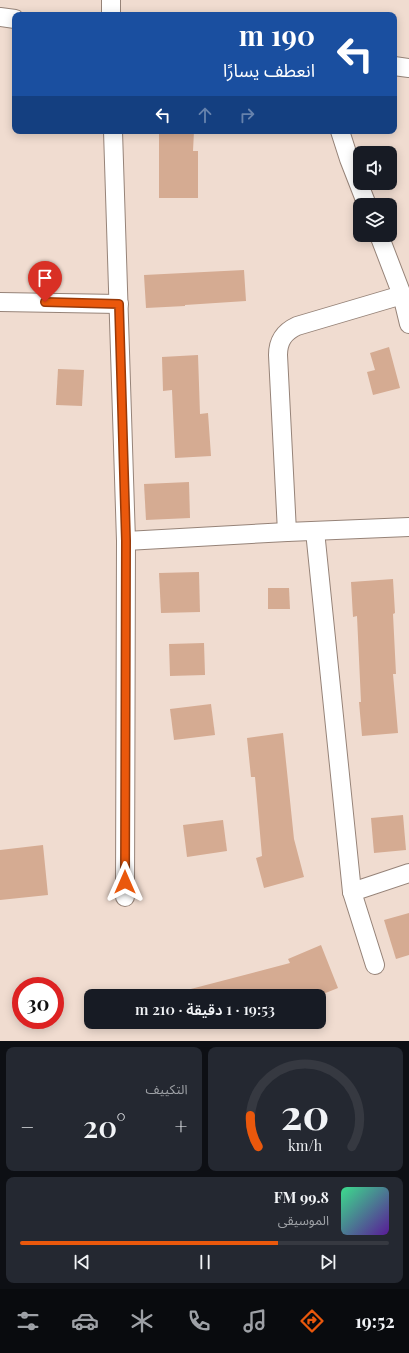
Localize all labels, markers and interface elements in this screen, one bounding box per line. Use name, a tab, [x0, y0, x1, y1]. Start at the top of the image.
text: 190 m	[239, 16, 315, 53]
icon: left	[329, 28, 381, 80]
text: انعطف يسارًا	[223, 58, 315, 82]
icon: left	[152, 104, 174, 126]
icon: ahead	[194, 104, 216, 126]
icon: right	[236, 104, 258, 126]
map controls	[353, 146, 397, 242]
button: sound	[353, 146, 397, 190]
button: layers	[353, 198, 397, 242]
pin	[28, 261, 62, 302]
icon: arrive	[34, 267, 56, 289]
position arrow	[104, 861, 146, 903]
speed limit sign: 30	[12, 977, 64, 1029]
text: 19:53 · 1 دقيقة · 210 m	[135, 999, 275, 1019]
text: التكييف	[146, 1080, 188, 1097]
text: 20	[281, 1085, 330, 1140]
text: 20°	[83, 1106, 126, 1146]
text: −	[20, 1111, 34, 1141]
text: +	[175, 1111, 187, 1141]
text: km/h	[288, 1136, 323, 1155]
text: 99.8 FM	[274, 1187, 329, 1207]
text: الموسيقى	[278, 1211, 329, 1228]
icon: previous	[71, 1251, 93, 1273]
icon: pause	[194, 1251, 216, 1273]
icon: next	[317, 1251, 339, 1273]
icon: filters	[14, 1307, 42, 1335]
icon: car	[71, 1307, 99, 1335]
icon: climate	[128, 1307, 156, 1335]
icon: phone	[185, 1307, 213, 1335]
icon: music	[241, 1307, 269, 1335]
icon: directions	[298, 1307, 326, 1335]
text: 19:52	[355, 1309, 395, 1333]

